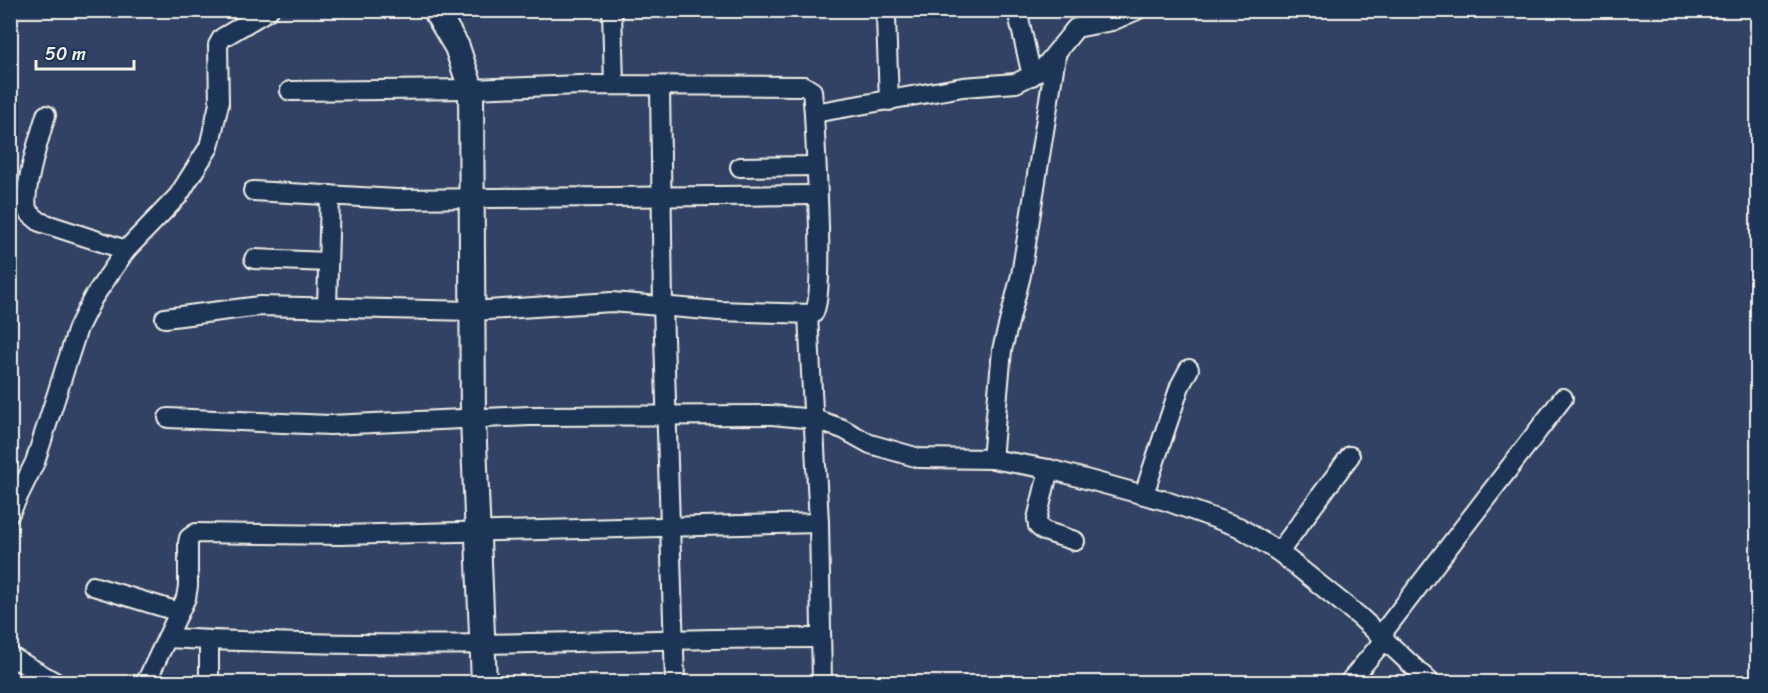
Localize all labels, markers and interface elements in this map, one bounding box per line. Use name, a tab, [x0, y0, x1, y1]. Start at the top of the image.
scale bar	[36, 33, 134, 71]
text: 50 m	[45, 38, 86, 70]

